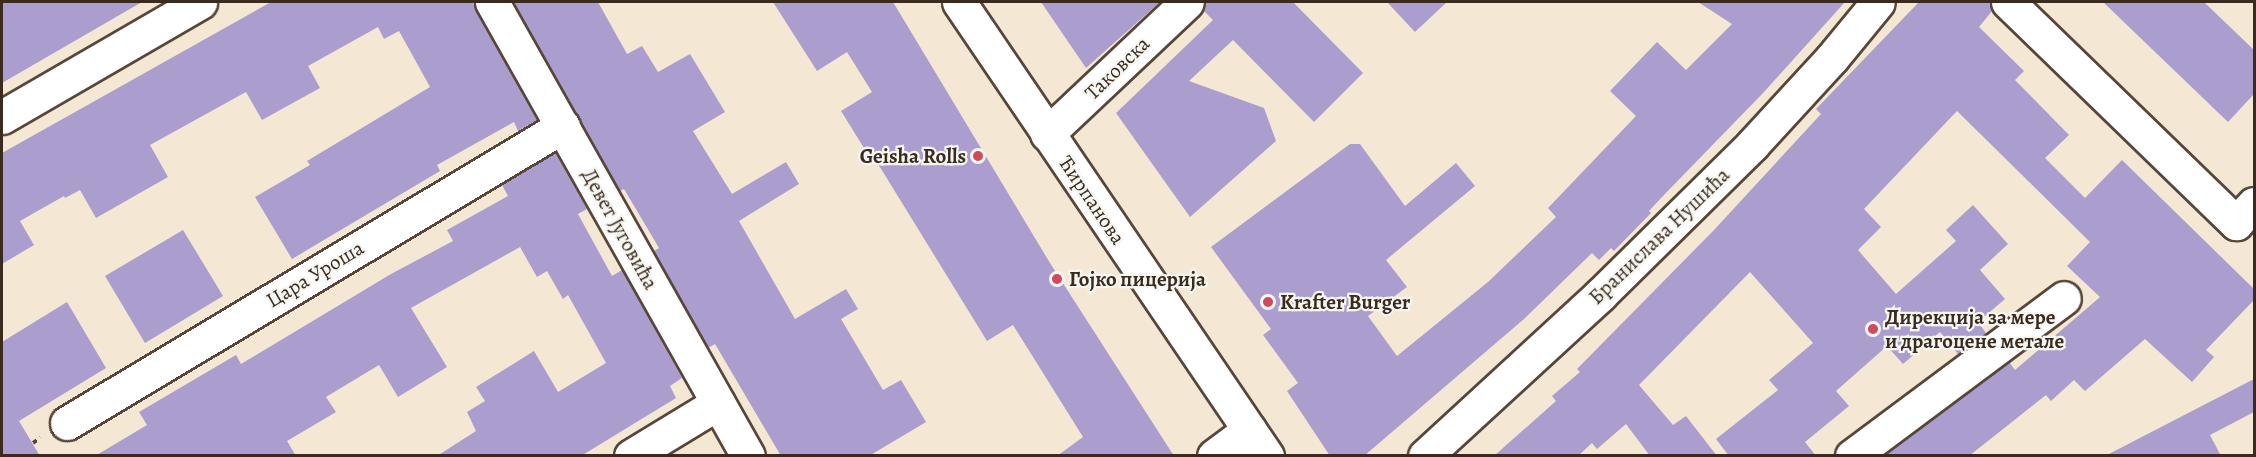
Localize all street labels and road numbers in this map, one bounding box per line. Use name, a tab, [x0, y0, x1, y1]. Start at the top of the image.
street label: Таковска	[1079, 31, 1155, 105]
street label: Ћирпанова	[1053, 151, 1131, 249]
street label: Бранислава Нушића	[1583, 162, 1735, 310]
street label: Девет Југовића	[576, 164, 664, 294]
street label: Цара Уроша	[262, 235, 368, 313]

